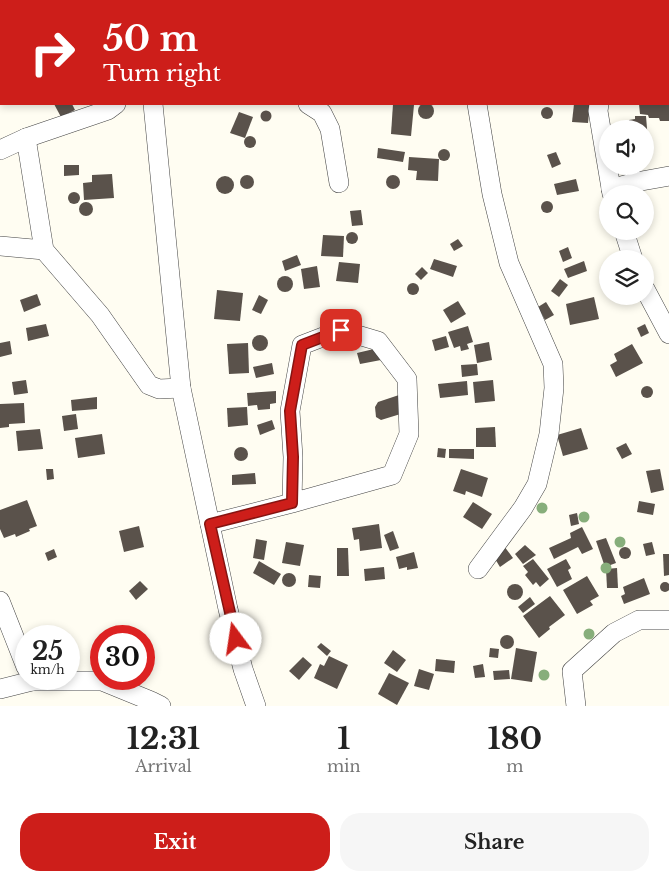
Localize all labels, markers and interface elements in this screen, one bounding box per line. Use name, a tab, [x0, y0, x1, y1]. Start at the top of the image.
text: 50 m	[103, 17, 198, 60]
icon: right	[20, 20, 85, 85]
text: Turn right	[103, 60, 221, 87]
map controls	[599, 120, 654, 305]
button: sound	[599, 120, 654, 175]
button: search	[599, 185, 654, 240]
button: layers	[599, 250, 654, 305]
pin	[320, 309, 362, 351]
icon: arrive	[327, 316, 355, 344]
position arrow	[209, 612, 261, 664]
speed limit sign: 30	[90, 625, 155, 690]
text: 25	[32, 636, 63, 667]
text: km/h	[30, 662, 65, 677]
text: 12:31	[127, 720, 200, 757]
text: 1	[337, 720, 350, 757]
text: 180	[487, 720, 542, 757]
text: Arrival	[135, 756, 192, 776]
text: min	[327, 756, 361, 776]
text: m	[506, 756, 523, 776]
button: Exit	[20, 813, 330, 871]
button: Share	[340, 813, 649, 871]

